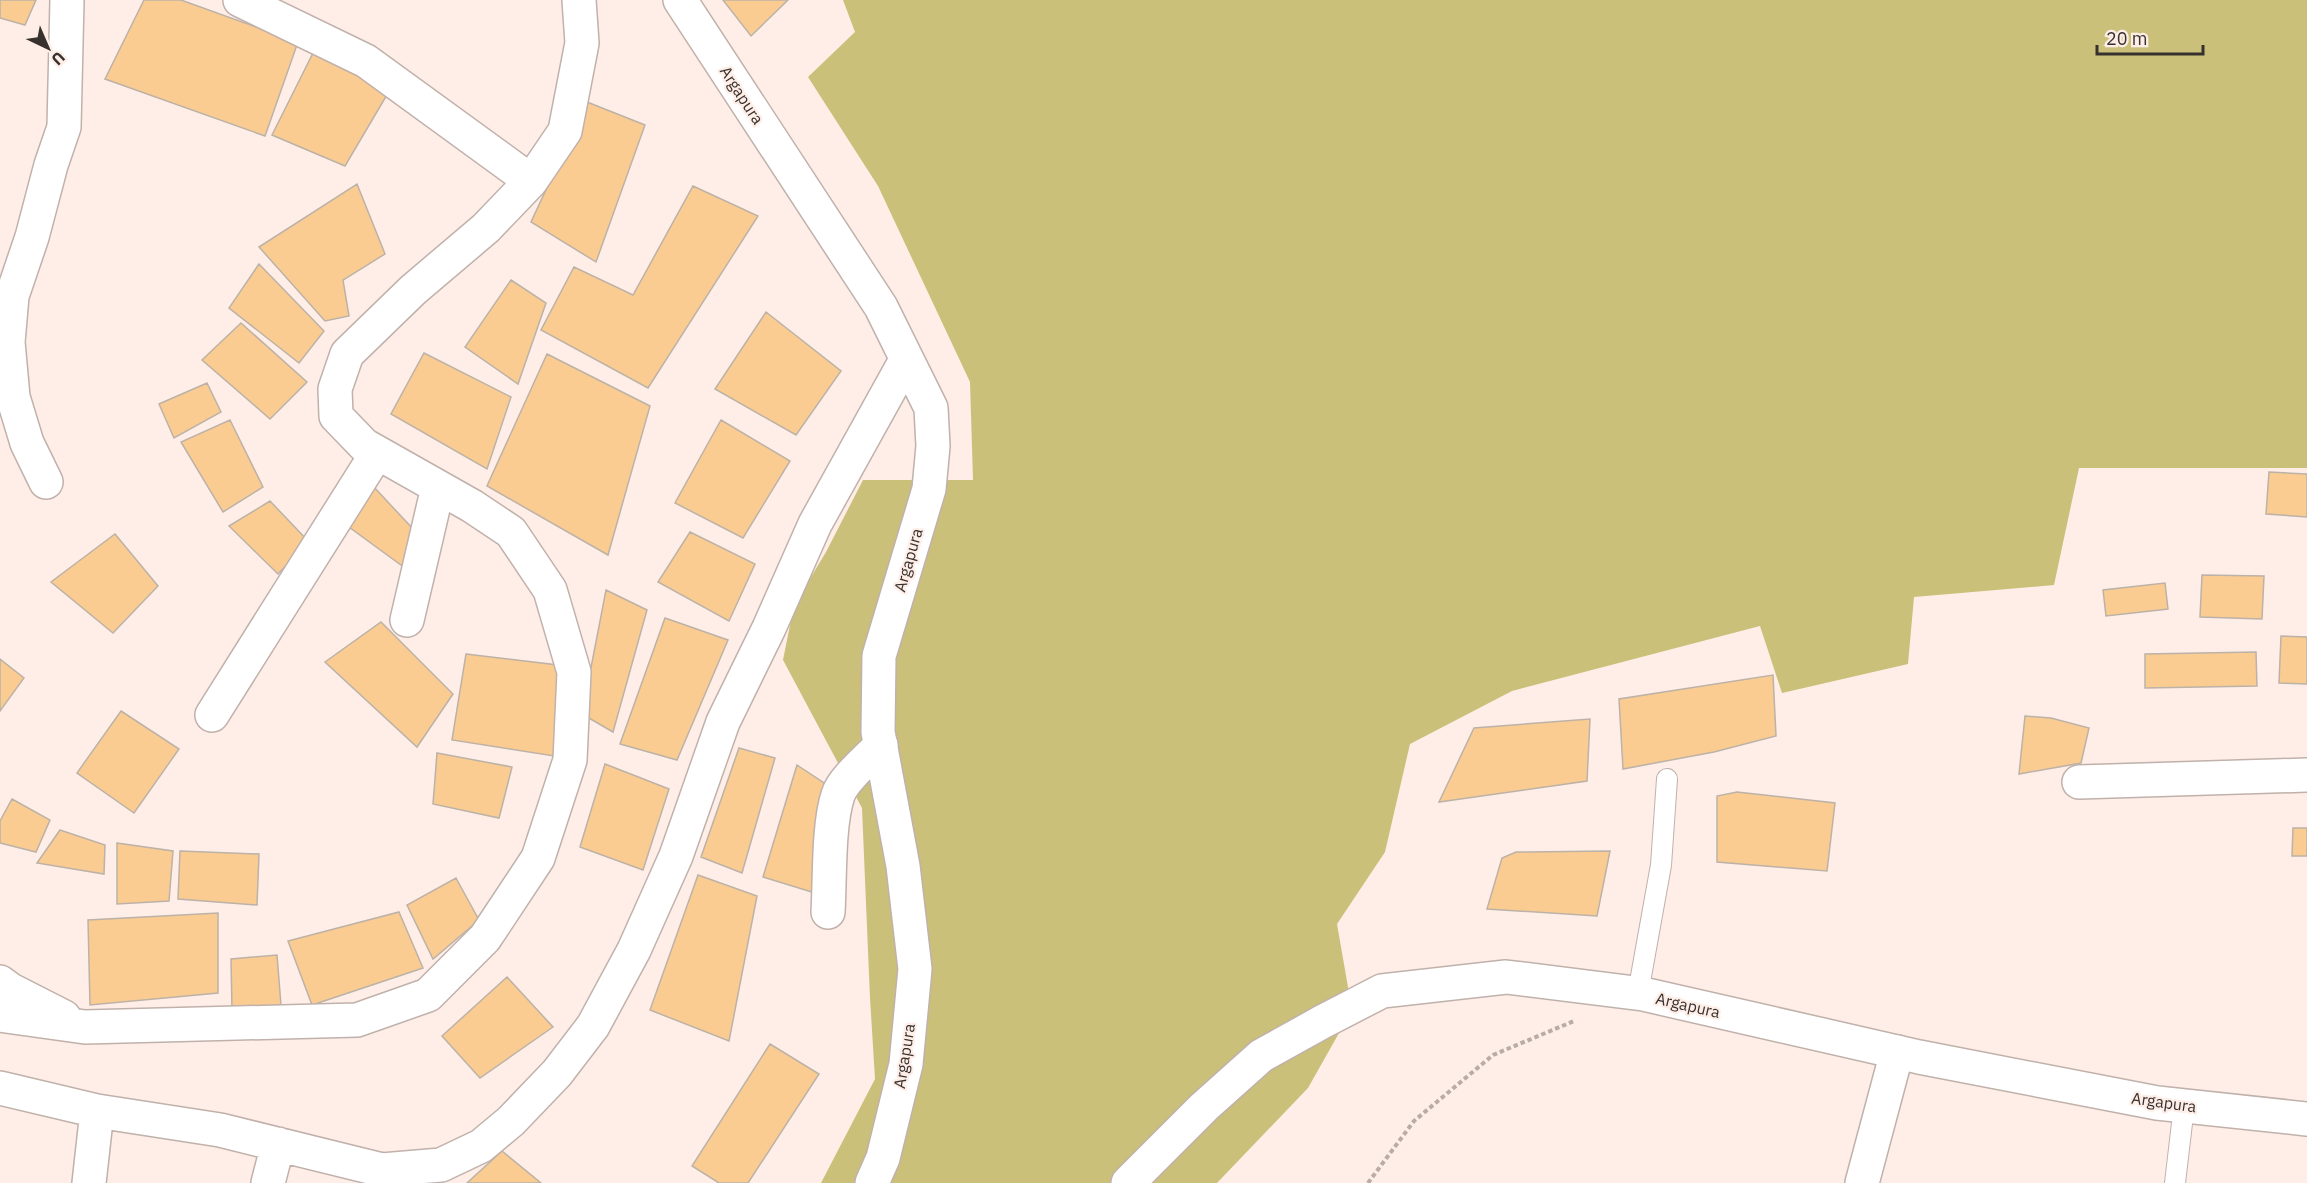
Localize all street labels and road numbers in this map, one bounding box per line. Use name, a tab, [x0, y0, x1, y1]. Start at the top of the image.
street label: Argapura	[716, 62, 768, 128]
street label: Argapura	[889, 525, 927, 594]
street label: Argapura	[1654, 988, 1723, 1022]
street label: Argapura	[889, 1022, 919, 1090]
street label: Argapura	[2130, 1088, 2198, 1117]

